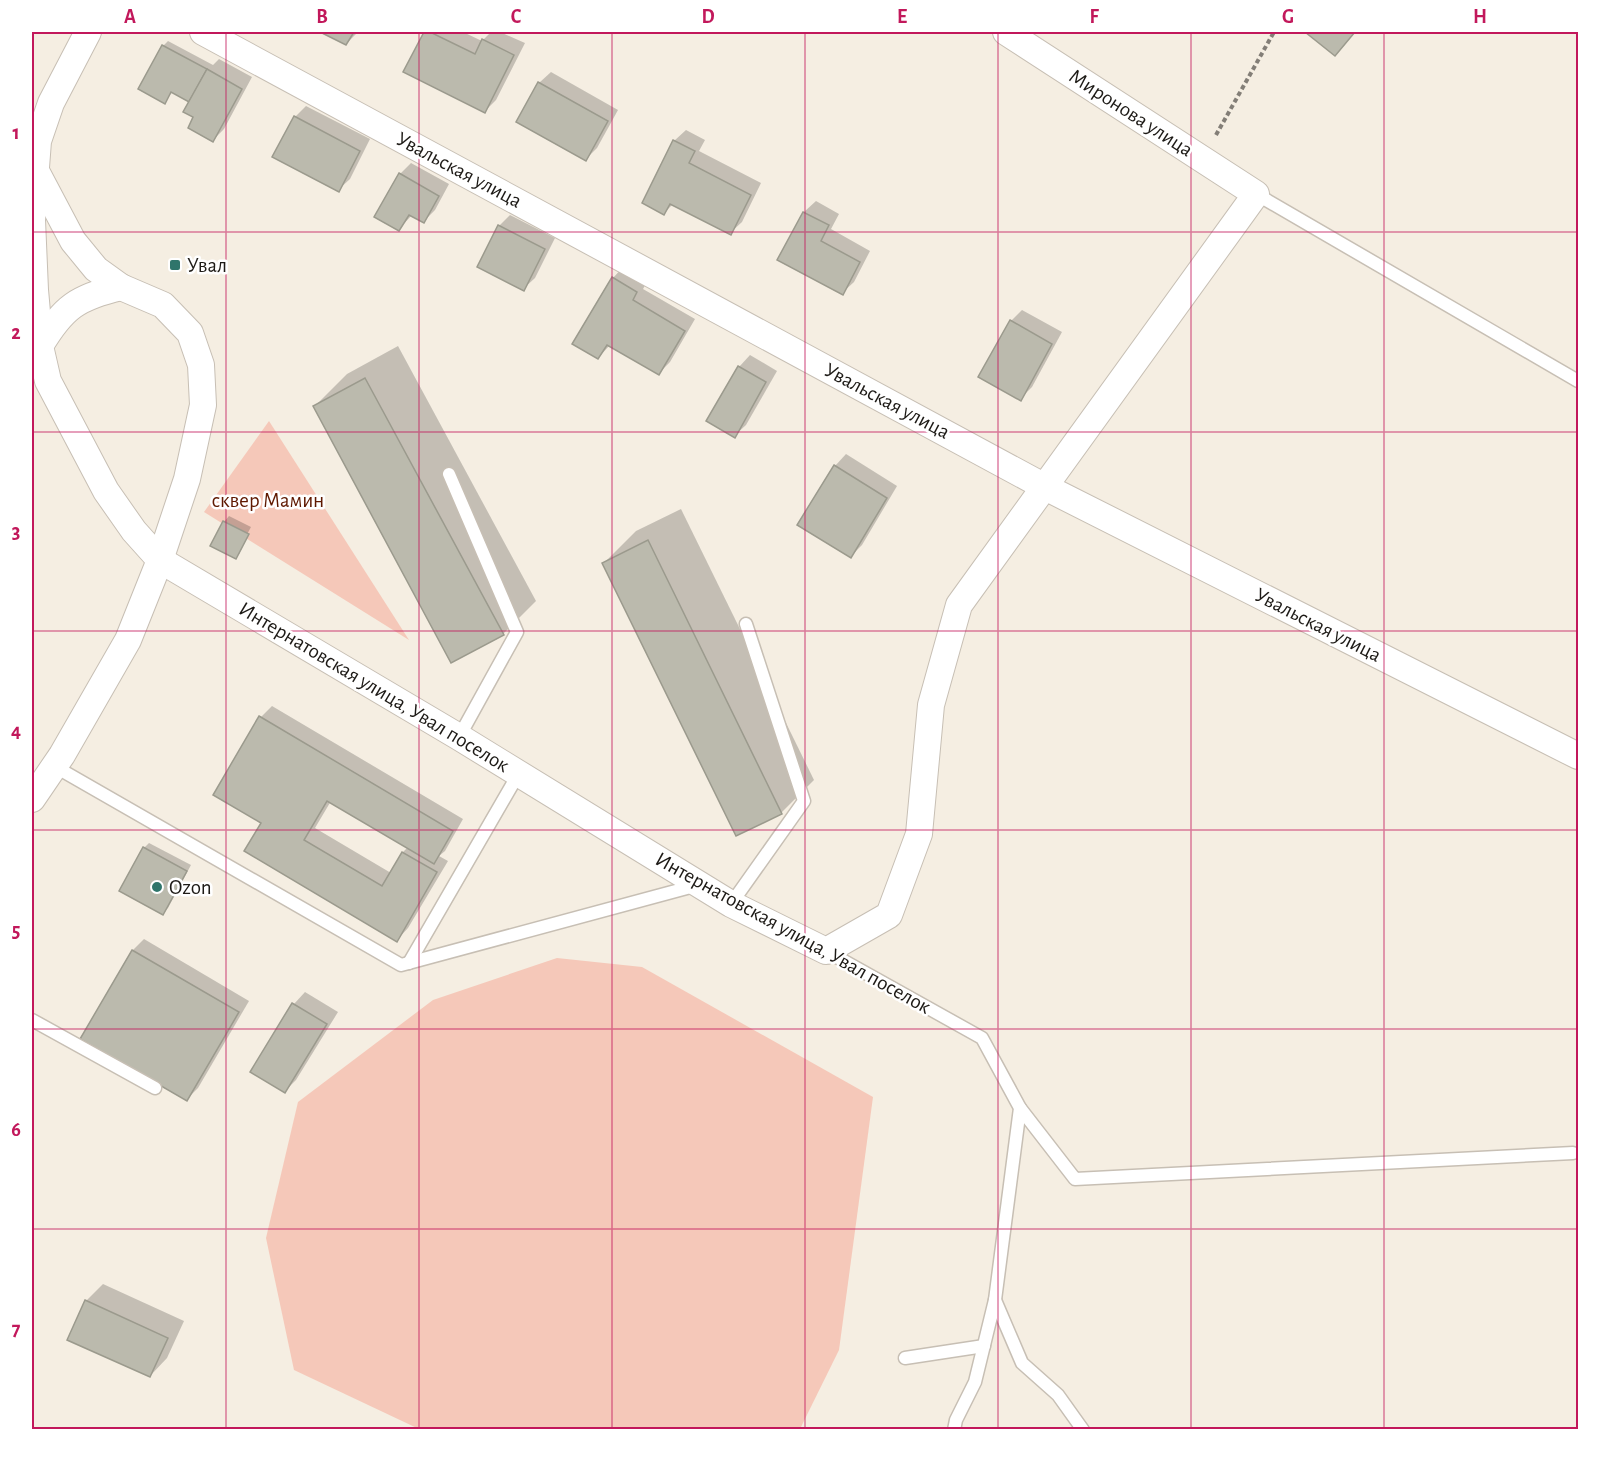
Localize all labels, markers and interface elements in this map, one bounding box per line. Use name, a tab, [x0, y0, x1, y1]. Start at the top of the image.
text: A	[124, 7, 136, 27]
text: B	[316, 7, 328, 27]
text: C	[511, 7, 522, 27]
text: D	[701, 7, 715, 27]
text: E	[897, 7, 907, 27]
text: F	[1089, 7, 1099, 27]
text: G	[1282, 7, 1294, 27]
text: H	[1473, 7, 1487, 27]
street label: Миронова улица	[1065, 65, 1197, 161]
text: 1	[12, 123, 20, 143]
street label: Увальская улица	[393, 128, 526, 212]
place label: Увал	[187, 255, 227, 276]
marker: Увал	[168, 258, 182, 272]
text: 2	[11, 323, 21, 343]
street label: Увальская улица	[821, 359, 954, 443]
park label: сквер Мамин	[212, 490, 324, 511]
text: 3	[12, 522, 20, 542]
street label: Увальская улица	[1251, 584, 1385, 666]
street label: Интернатовская улица, Увал поселок	[235, 598, 513, 776]
text: 4	[11, 721, 21, 741]
street label: Интернатовская улица, Увал поселок	[652, 848, 935, 1018]
place label: Ozon	[169, 877, 212, 898]
marker: Ozon	[150, 880, 164, 894]
text: 5	[12, 921, 20, 941]
text: 6	[11, 1120, 21, 1140]
text: 7	[12, 1319, 21, 1339]

